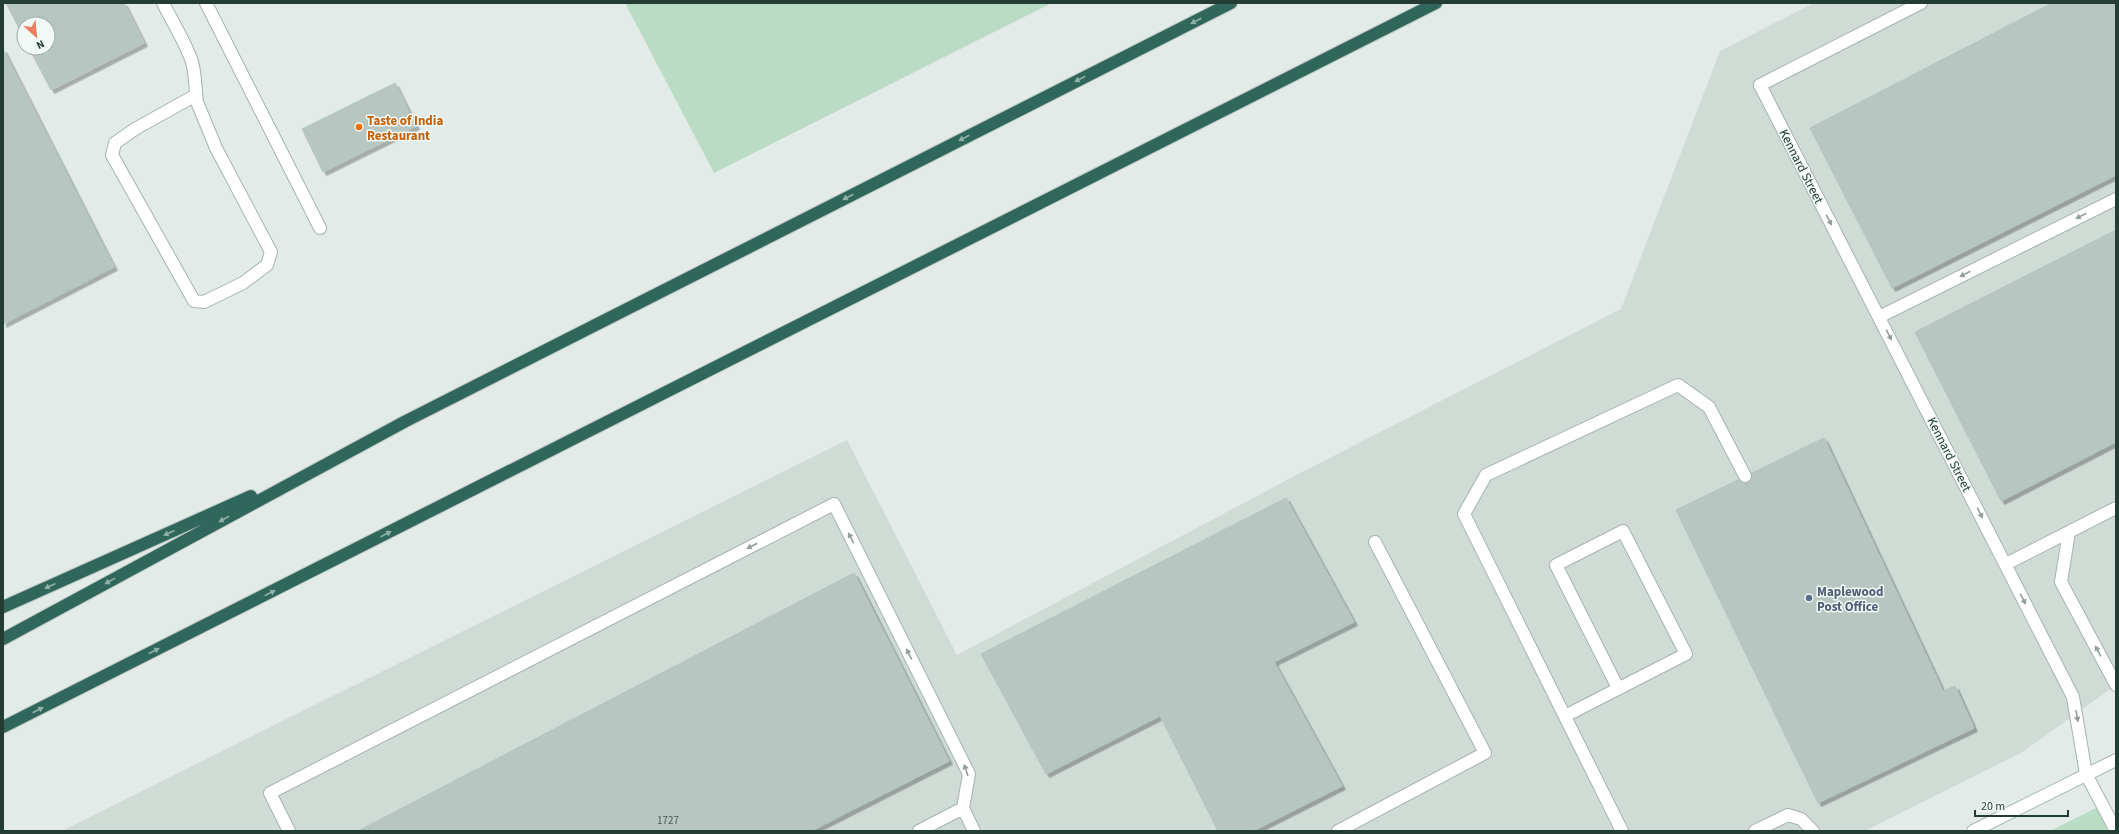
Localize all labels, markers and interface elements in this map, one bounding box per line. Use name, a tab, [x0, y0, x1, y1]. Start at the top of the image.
north arrow	[16, 16, 56, 56]
one-way arrow	[1190, 17, 1202, 24]
text: N	[34, 36, 47, 53]
one-way arrow	[1074, 76, 1086, 83]
place label: Taste of India Restaurant	[367, 112, 443, 145]
marker: Taste of India Restaurant	[354, 122, 364, 132]
street label: Kennard Street	[1775, 126, 1828, 207]
one-way arrow	[958, 135, 970, 141]
one-way arrow	[842, 194, 854, 200]
one-way arrow	[2075, 213, 2087, 219]
one-way arrow	[1826, 214, 1833, 225]
one-way arrow	[1959, 271, 1971, 278]
one-way arrow	[1886, 329, 1892, 341]
street label: Kennard Street	[1923, 414, 1976, 495]
one-way arrow	[1977, 508, 1983, 519]
one-way arrow	[218, 515, 230, 522]
one-way arrow	[163, 530, 174, 536]
one-way arrow	[380, 531, 392, 537]
one-way arrow	[848, 532, 854, 543]
one-way arrow	[746, 543, 758, 549]
one-way arrow	[104, 578, 116, 584]
one-way arrow	[44, 583, 56, 589]
place label: Maplewood Post Office	[1817, 583, 1883, 616]
one-way arrow	[264, 589, 276, 596]
marker: Maplewood Post Office	[1804, 593, 1814, 603]
one-way arrow	[2020, 593, 2026, 604]
one-way arrow	[2094, 645, 2101, 656]
one-way arrow	[148, 648, 160, 654]
one-way arrow	[906, 648, 912, 660]
one-way arrow	[32, 707, 44, 713]
one-way arrow	[2074, 710, 2080, 722]
one-way arrow	[963, 764, 969, 776]
scale bar	[1975, 792, 2068, 818]
text: 20 m	[1981, 798, 2005, 815]
house number: 1727	[657, 813, 679, 828]

